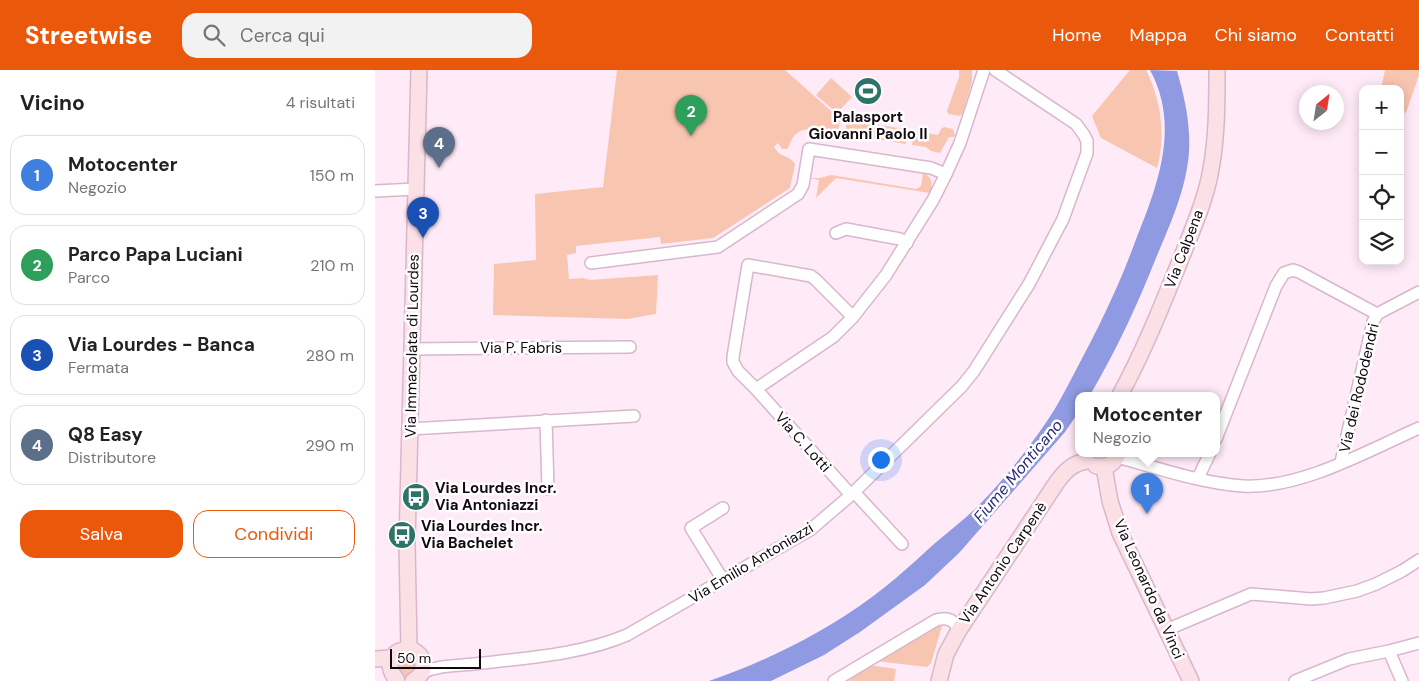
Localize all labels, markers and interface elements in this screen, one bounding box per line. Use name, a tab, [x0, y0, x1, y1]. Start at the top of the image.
search box	[182, 13, 532, 58]
text: Streetwise	[25, 20, 152, 51]
icon: search	[200, 21, 228, 49]
text: Cerca qui	[240, 23, 325, 48]
text: Home	[1052, 23, 1102, 47]
text: Mappa	[1130, 23, 1187, 47]
text: Chi siamo	[1215, 23, 1297, 47]
text: Contatti	[1325, 23, 1394, 47]
sports icon: Palasport Giovanni Paolo II	[853, 76, 883, 106]
north arrow	[1299, 85, 1344, 130]
map controls	[1359, 85, 1404, 265]
button: +	[1359, 85, 1404, 130]
text: Vicino	[20, 89, 85, 117]
text: 4 risultati	[286, 92, 355, 113]
pin: 2	[675, 95, 707, 136]
place label: Palasport Giovanni Paolo II	[808, 107, 928, 144]
pin: 4	[423, 127, 455, 168]
button: −	[1359, 130, 1404, 175]
text: Motocenter	[68, 152, 178, 177]
text: 1	[34, 165, 40, 186]
text: 150 m	[310, 165, 354, 186]
button: locate	[1359, 175, 1404, 220]
text: Negozio	[68, 177, 127, 198]
pin: 3	[407, 197, 439, 238]
street label: Via Calpena	[1160, 207, 1208, 291]
button: layers	[1359, 220, 1404, 265]
text: Parco Papa Luciani	[68, 242, 243, 267]
street label: Via Immacolata di Lourdes	[400, 254, 424, 438]
text: 2	[32, 255, 42, 276]
text: 210 m	[310, 255, 354, 276]
text: Parco	[68, 267, 110, 288]
street label: Via dei Rododendri	[1334, 321, 1384, 455]
text: Via Lourdes - Banca	[68, 332, 255, 357]
street label: Via P. Fabris	[480, 338, 562, 358]
text: 3	[32, 345, 42, 366]
text: 280 m	[306, 345, 354, 366]
text: Fermata	[68, 357, 129, 378]
popup	[1075, 392, 1220, 457]
text: Motocenter	[1093, 402, 1202, 427]
street label: Via C. Lotti	[770, 407, 836, 477]
water label: Fiume Monticano	[969, 415, 1067, 527]
text: Q8 Easy	[68, 422, 143, 447]
text: Negozio	[1093, 427, 1152, 448]
text: 4	[32, 435, 42, 456]
text: 290 m	[305, 435, 354, 456]
text: Distributore	[68, 447, 156, 468]
your location	[868, 447, 894, 473]
pin: 1	[1131, 473, 1163, 514]
place label: Via Lourdes Incr. Via Antoniazzi	[435, 478, 557, 515]
bus stop icon: Via Lourdes Incr. Via Antoniazzi	[401, 482, 431, 512]
street label: Via Antonio Carpenè	[955, 498, 1051, 628]
button: Salva	[20, 510, 183, 558]
button: Condividi	[193, 510, 355, 558]
place label: Via Lourdes Incr. Via Bachelet	[421, 516, 543, 553]
street label: Via Leonardo da Vinci	[1109, 516, 1189, 662]
street label: Via Emilio Antoniazzi	[685, 518, 817, 608]
bus stop icon: Via Lourdes Incr. Via Bachelet	[387, 520, 417, 550]
scale bar	[390, 646, 481, 669]
text: 50 m	[397, 649, 431, 667]

